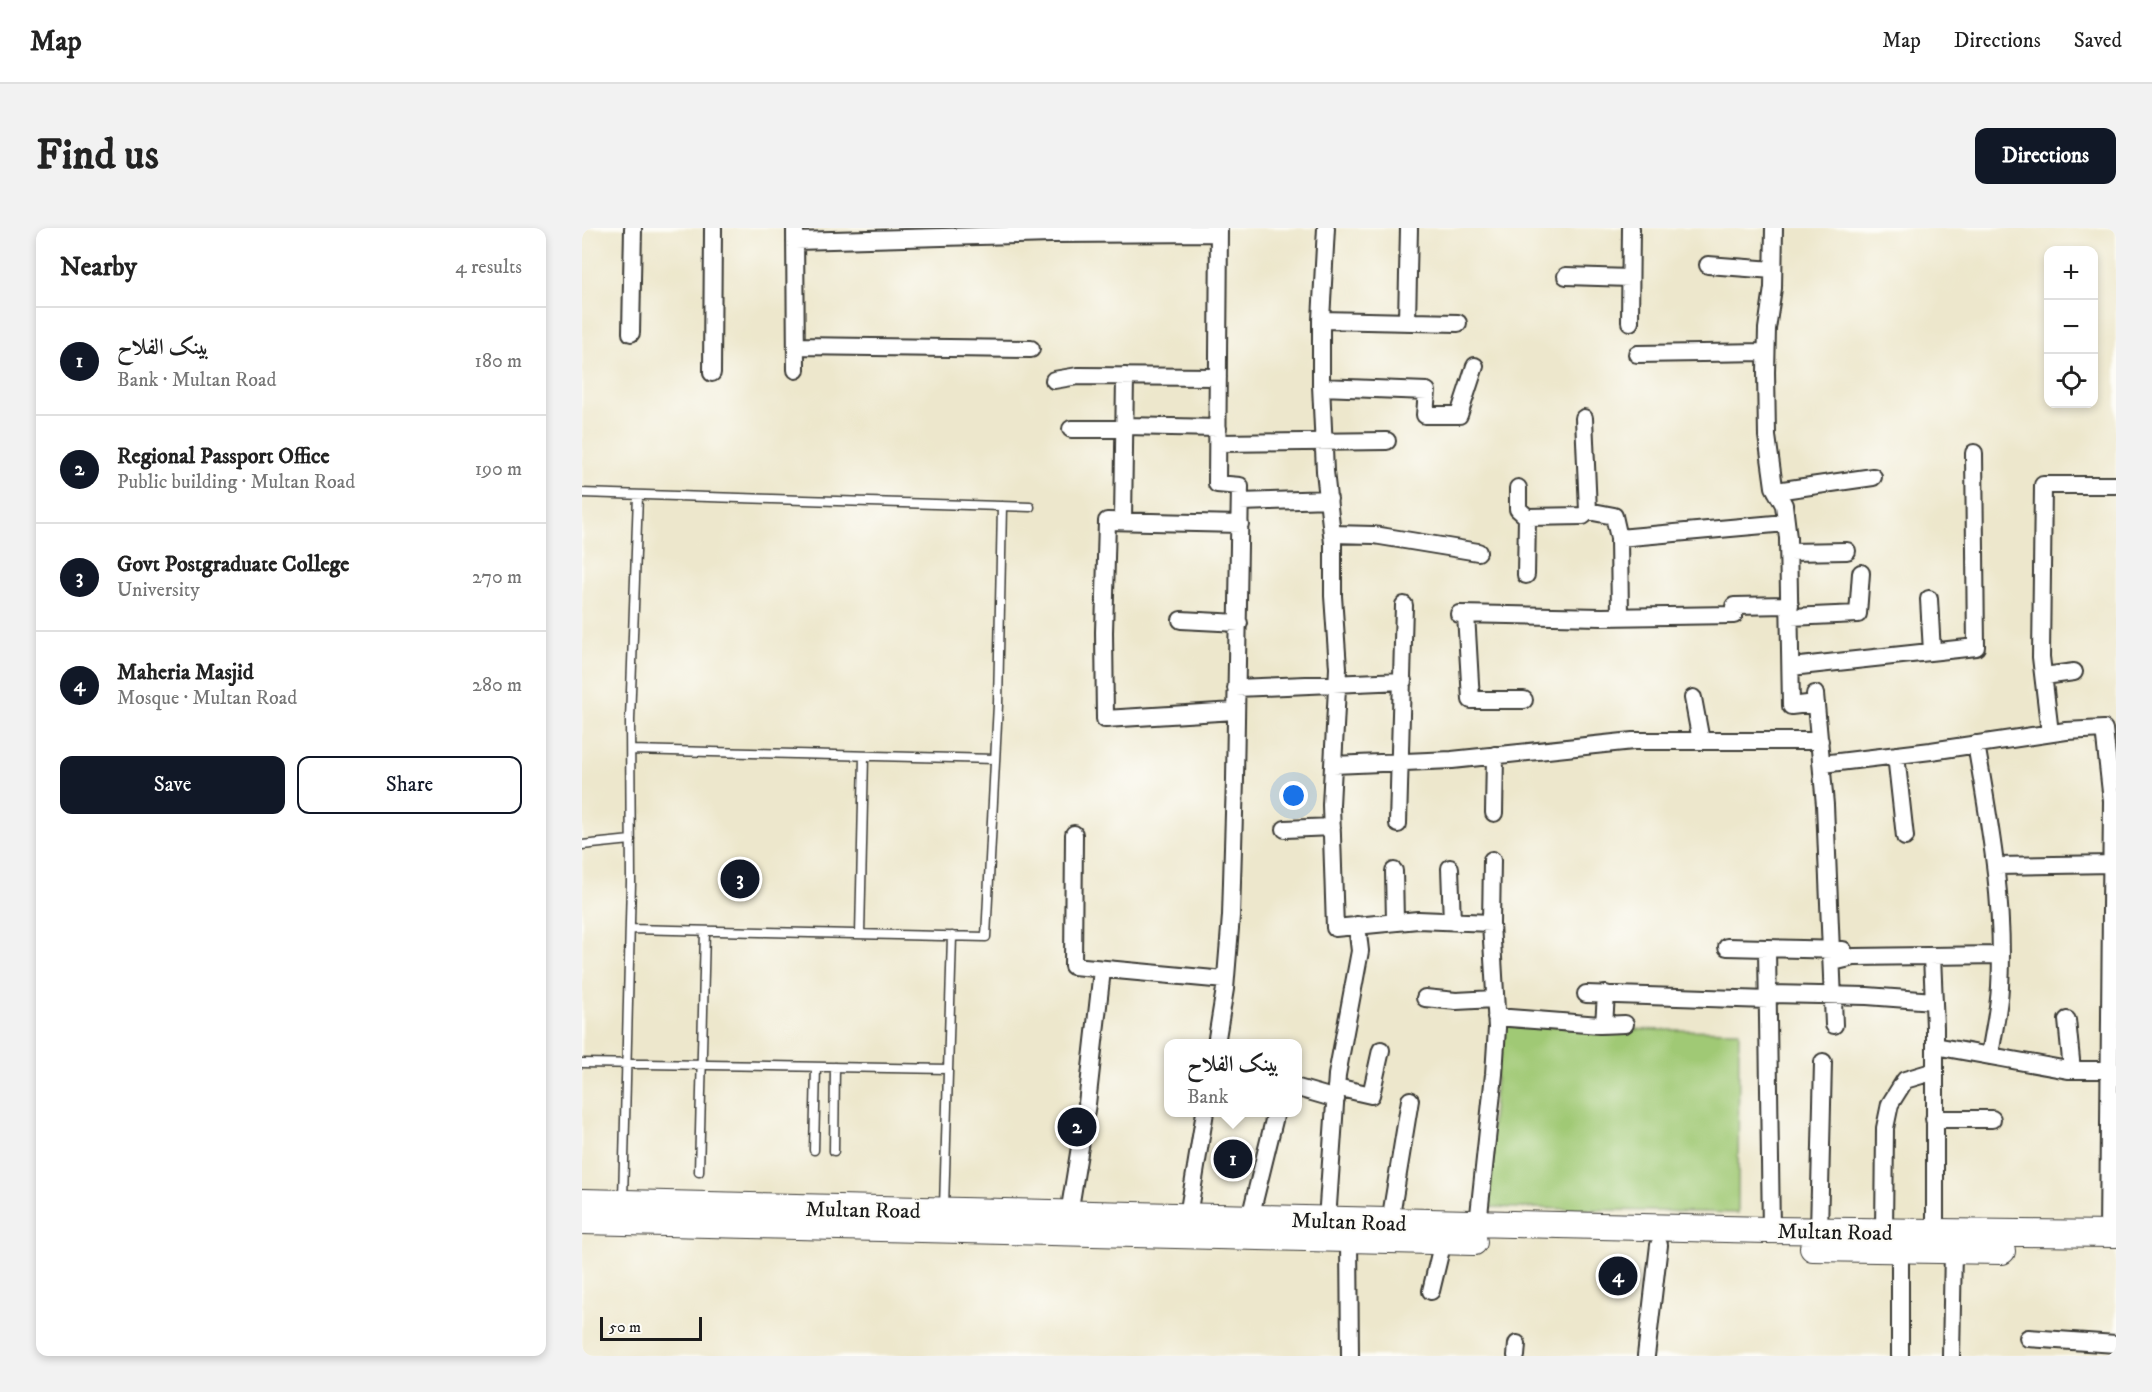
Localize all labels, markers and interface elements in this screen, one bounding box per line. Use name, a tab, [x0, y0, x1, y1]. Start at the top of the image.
text: Map	[30, 24, 82, 59]
text: Map	[1882, 28, 1921, 54]
text: Directions	[1954, 28, 2041, 54]
text: Saved	[2074, 28, 2122, 54]
button: Directions	[1975, 128, 2116, 184]
text: Find us	[36, 130, 159, 182]
map controls	[2044, 246, 2098, 408]
button: +	[2044, 246, 2098, 300]
text: Nearby	[60, 251, 137, 284]
text: 4 results	[455, 255, 522, 280]
button: −	[2044, 300, 2098, 354]
text: بینک الفلاح	[117, 334, 209, 361]
text: 1	[76, 349, 83, 374]
text: 180 m	[475, 349, 522, 374]
button: locate	[2044, 354, 2098, 408]
text: Bank · Multan Road	[117, 368, 277, 393]
text: Regional Passport Office	[117, 443, 330, 470]
text: 2	[75, 457, 84, 482]
text: 190 m	[475, 457, 522, 482]
text: Public building · Multan Road	[117, 470, 355, 495]
text: Govt Postgraduate College	[117, 551, 349, 578]
text: 3	[76, 565, 83, 590]
text: 270 m	[472, 565, 522, 590]
text: University	[117, 578, 200, 603]
text: Maheria Masjid	[117, 659, 254, 686]
text: 4	[74, 673, 85, 698]
text: 280 m	[472, 673, 522, 698]
text: Mosque · Multan Road	[117, 686, 297, 711]
button: Save	[60, 756, 285, 814]
button: Share	[297, 756, 522, 814]
your location	[1279, 781, 1308, 810]
pin: 3	[720, 856, 760, 902]
popup	[1164, 1039, 1302, 1117]
text: بینک الفلاح	[1187, 1051, 1279, 1078]
text: Bank	[1187, 1085, 1228, 1110]
pin: 2	[1058, 1104, 1096, 1150]
pin: 1	[1214, 1136, 1252, 1182]
street label: Multan Road	[805, 1196, 921, 1225]
street label: Multan Road	[1291, 1207, 1407, 1238]
street label: Multan Road	[1777, 1218, 1893, 1247]
pin: 4	[1598, 1254, 1638, 1298]
scale bar	[600, 1314, 702, 1342]
text: 50 m	[609, 1317, 641, 1337]

